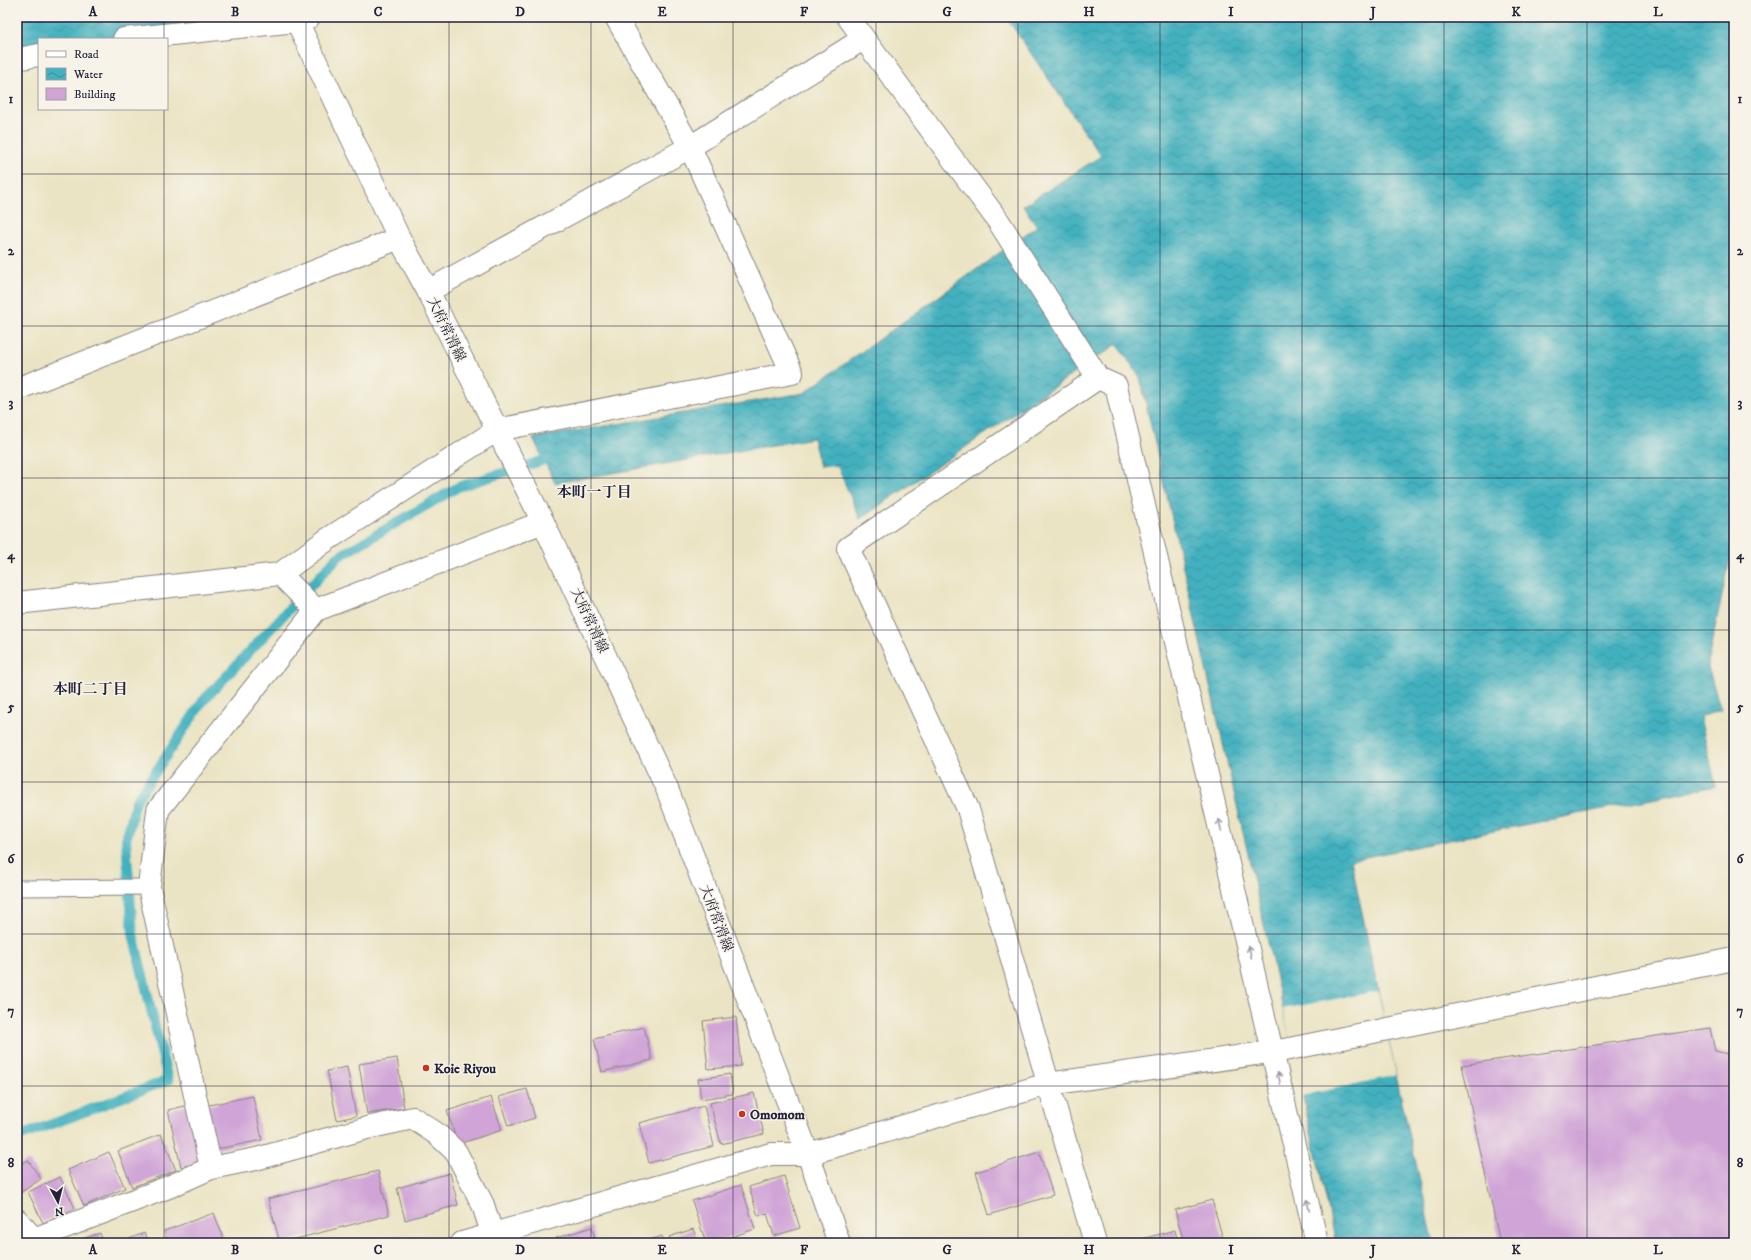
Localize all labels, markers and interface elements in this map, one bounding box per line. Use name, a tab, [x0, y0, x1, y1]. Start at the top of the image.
text: A	[88, 4, 98, 20]
text: B	[231, 4, 239, 20]
text: C	[374, 4, 383, 20]
text: D	[515, 4, 525, 20]
text: E	[657, 4, 667, 20]
text: F	[800, 4, 809, 20]
text: G	[942, 4, 952, 20]
text: H	[1084, 4, 1095, 20]
text: I	[1228, 4, 1234, 20]
text: J	[1368, 4, 1376, 21]
text: K	[1511, 4, 1521, 20]
text: L	[1653, 4, 1663, 20]
legend	[38, 38, 168, 110]
text: Road	[74, 47, 99, 62]
text: Water	[73, 67, 103, 82]
text: Building	[74, 87, 115, 102]
text: 1	[9, 91, 14, 107]
text: 1	[1738, 91, 1743, 107]
text: 2	[8, 243, 15, 259]
text: 2	[1737, 243, 1744, 259]
street label: 大府常滑線	[423, 294, 470, 365]
text: 3	[9, 395, 14, 411]
text: 3	[1738, 395, 1743, 411]
district label: 本町一丁目	[556, 483, 632, 502]
text: 4	[6, 547, 15, 564]
text: 4	[1735, 547, 1744, 564]
street label: 大府常滑線	[566, 585, 612, 656]
district label: 本町二丁目	[52, 680, 128, 699]
text: 5	[7, 699, 15, 715]
text: 5	[1736, 699, 1744, 715]
one-way arrow	[1215, 819, 1223, 832]
text: 6	[8, 851, 16, 867]
text: 6	[1737, 851, 1745, 867]
street label: 大府常滑線	[695, 882, 737, 954]
one-way arrow	[1245, 946, 1253, 959]
text: 7	[8, 1003, 15, 1019]
text: 7	[1737, 1003, 1744, 1019]
place label: Koie Riyou	[434, 1060, 496, 1078]
marker: Koie Riyou	[421, 1063, 431, 1073]
one-way arrow	[1275, 1072, 1283, 1085]
place label: Omomom	[750, 1106, 805, 1124]
marker: Omomom	[737, 1109, 747, 1119]
text: 8	[8, 1155, 15, 1171]
text: 8	[1737, 1155, 1744, 1171]
north arrow	[38, 1182, 78, 1222]
one-way arrow	[1304, 1199, 1312, 1212]
text: N	[54, 1203, 64, 1218]
text: A	[88, 1242, 98, 1258]
text: B	[231, 1242, 239, 1258]
text: C	[374, 1242, 383, 1258]
text: D	[515, 1242, 525, 1258]
text: E	[657, 1242, 667, 1258]
text: F	[800, 1242, 809, 1258]
text: G	[942, 1242, 952, 1258]
text: H	[1084, 1242, 1095, 1258]
text: I	[1228, 1242, 1234, 1258]
text: J	[1368, 1242, 1376, 1259]
text: K	[1511, 1242, 1521, 1258]
text: L	[1653, 1242, 1663, 1258]

